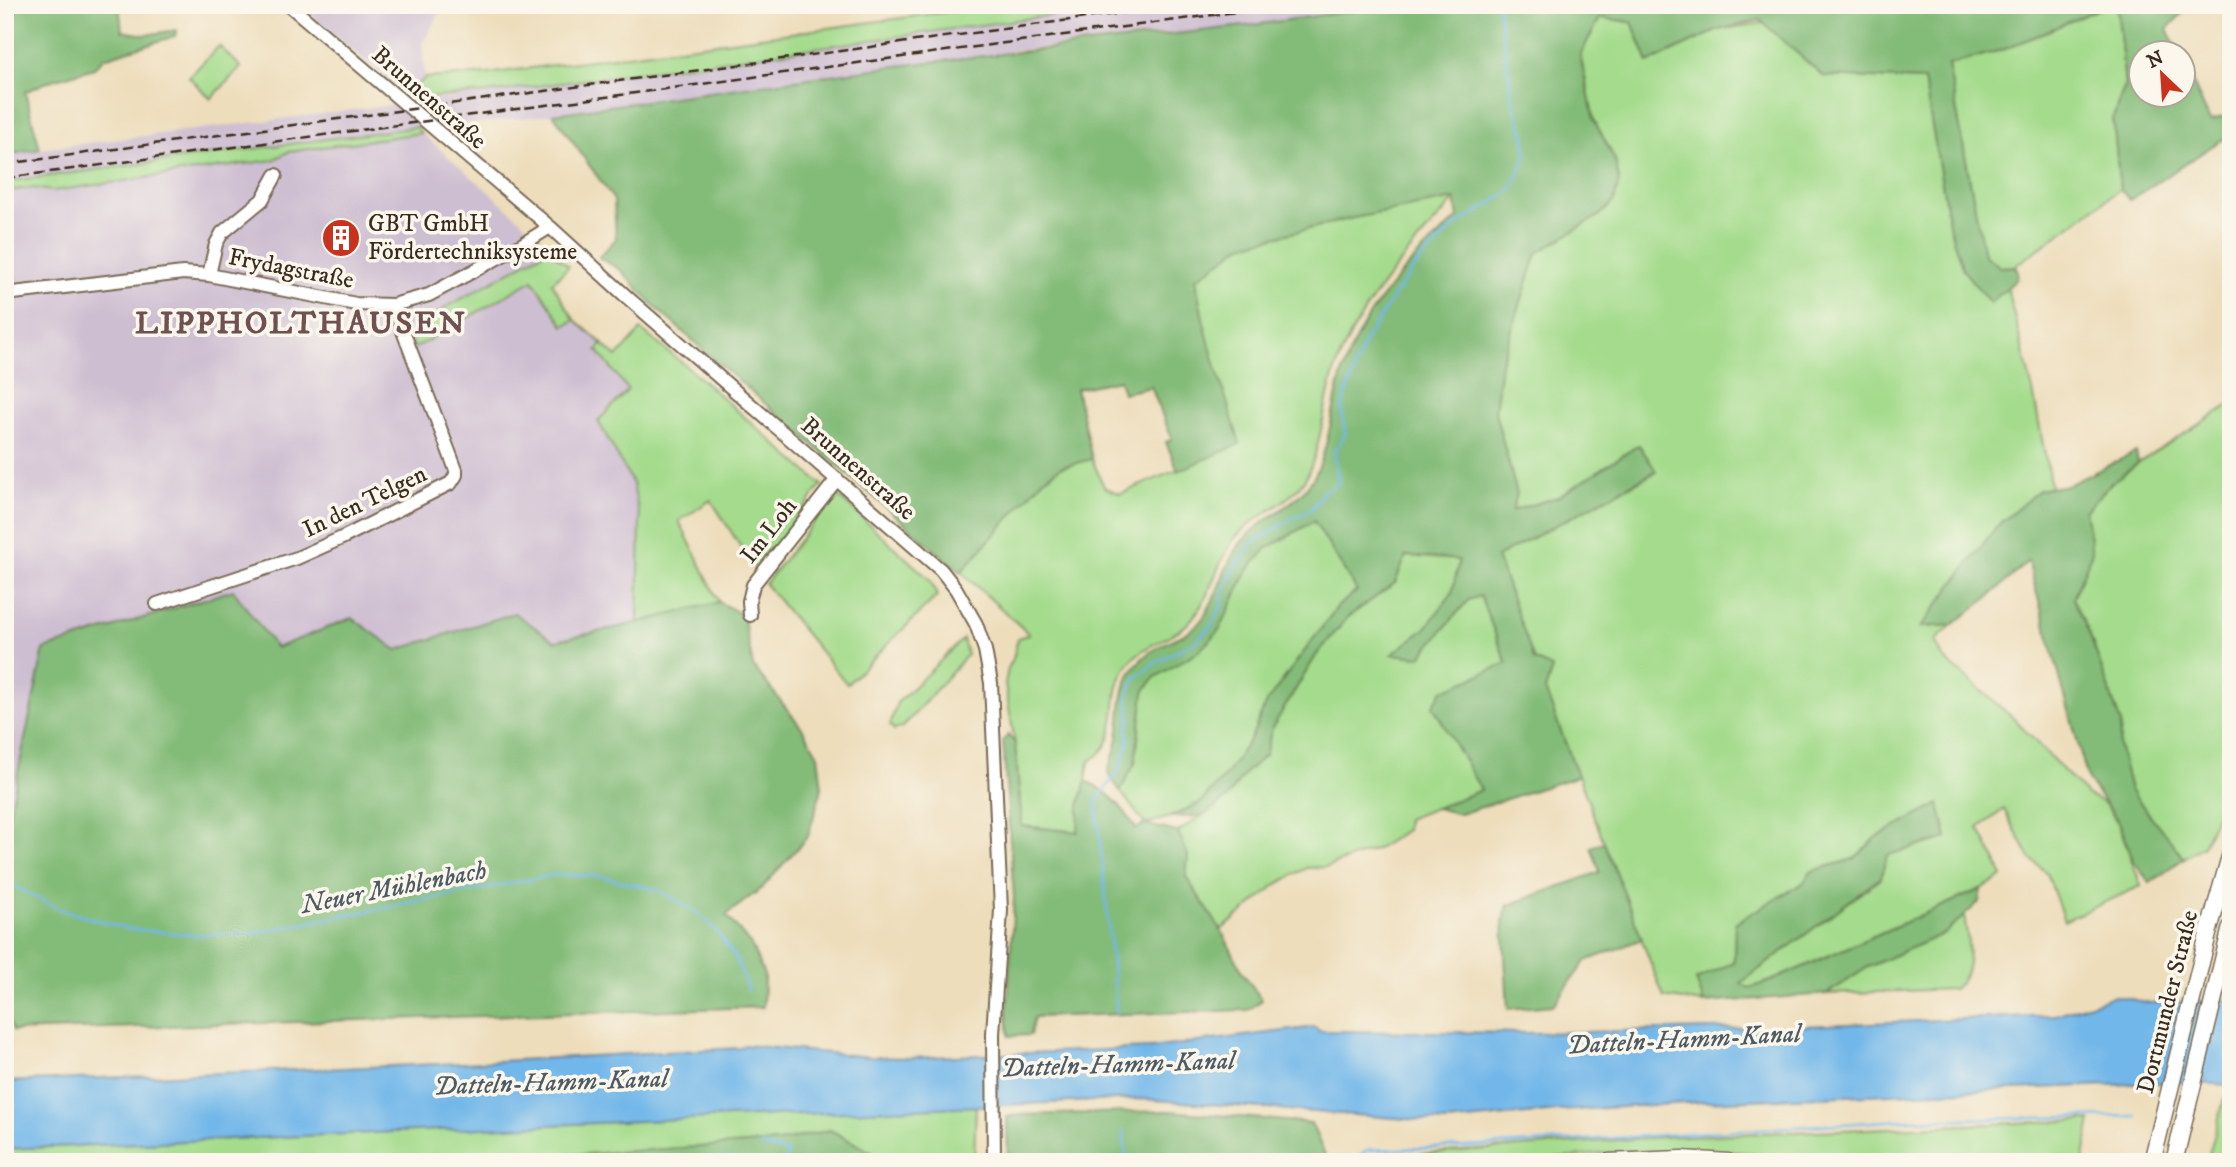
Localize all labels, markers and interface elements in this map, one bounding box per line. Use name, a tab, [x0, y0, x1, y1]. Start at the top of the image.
north arrow	[2128, 38, 2198, 108]
street label: Brunnenstraße	[365, 40, 493, 156]
text: N	[2144, 46, 2168, 74]
place label: GBT GmbH Fördertechniksysteme	[368, 209, 577, 267]
building icon: GBT GmbH Fördertechniksysteme	[320, 217, 362, 259]
street label: Frydagstraße	[226, 242, 356, 296]
district label: LIPPHOLTHAUSEN	[135, 304, 467, 344]
street label: Brunnenstraße	[794, 411, 922, 527]
street label: In den Telgen	[298, 459, 432, 545]
street label: Im Loh	[734, 492, 804, 570]
water label: Neuer Mühlenbach	[297, 854, 490, 923]
street label: Dortmunder Straße	[2131, 907, 2205, 1097]
water label: Datteln-Hamm-Kanal	[1566, 1017, 1805, 1063]
water label: Datteln-Hamm-Kanal	[1000, 1044, 1239, 1086]
water label: Datteln-Hamm-Kanal	[433, 1062, 672, 1104]

